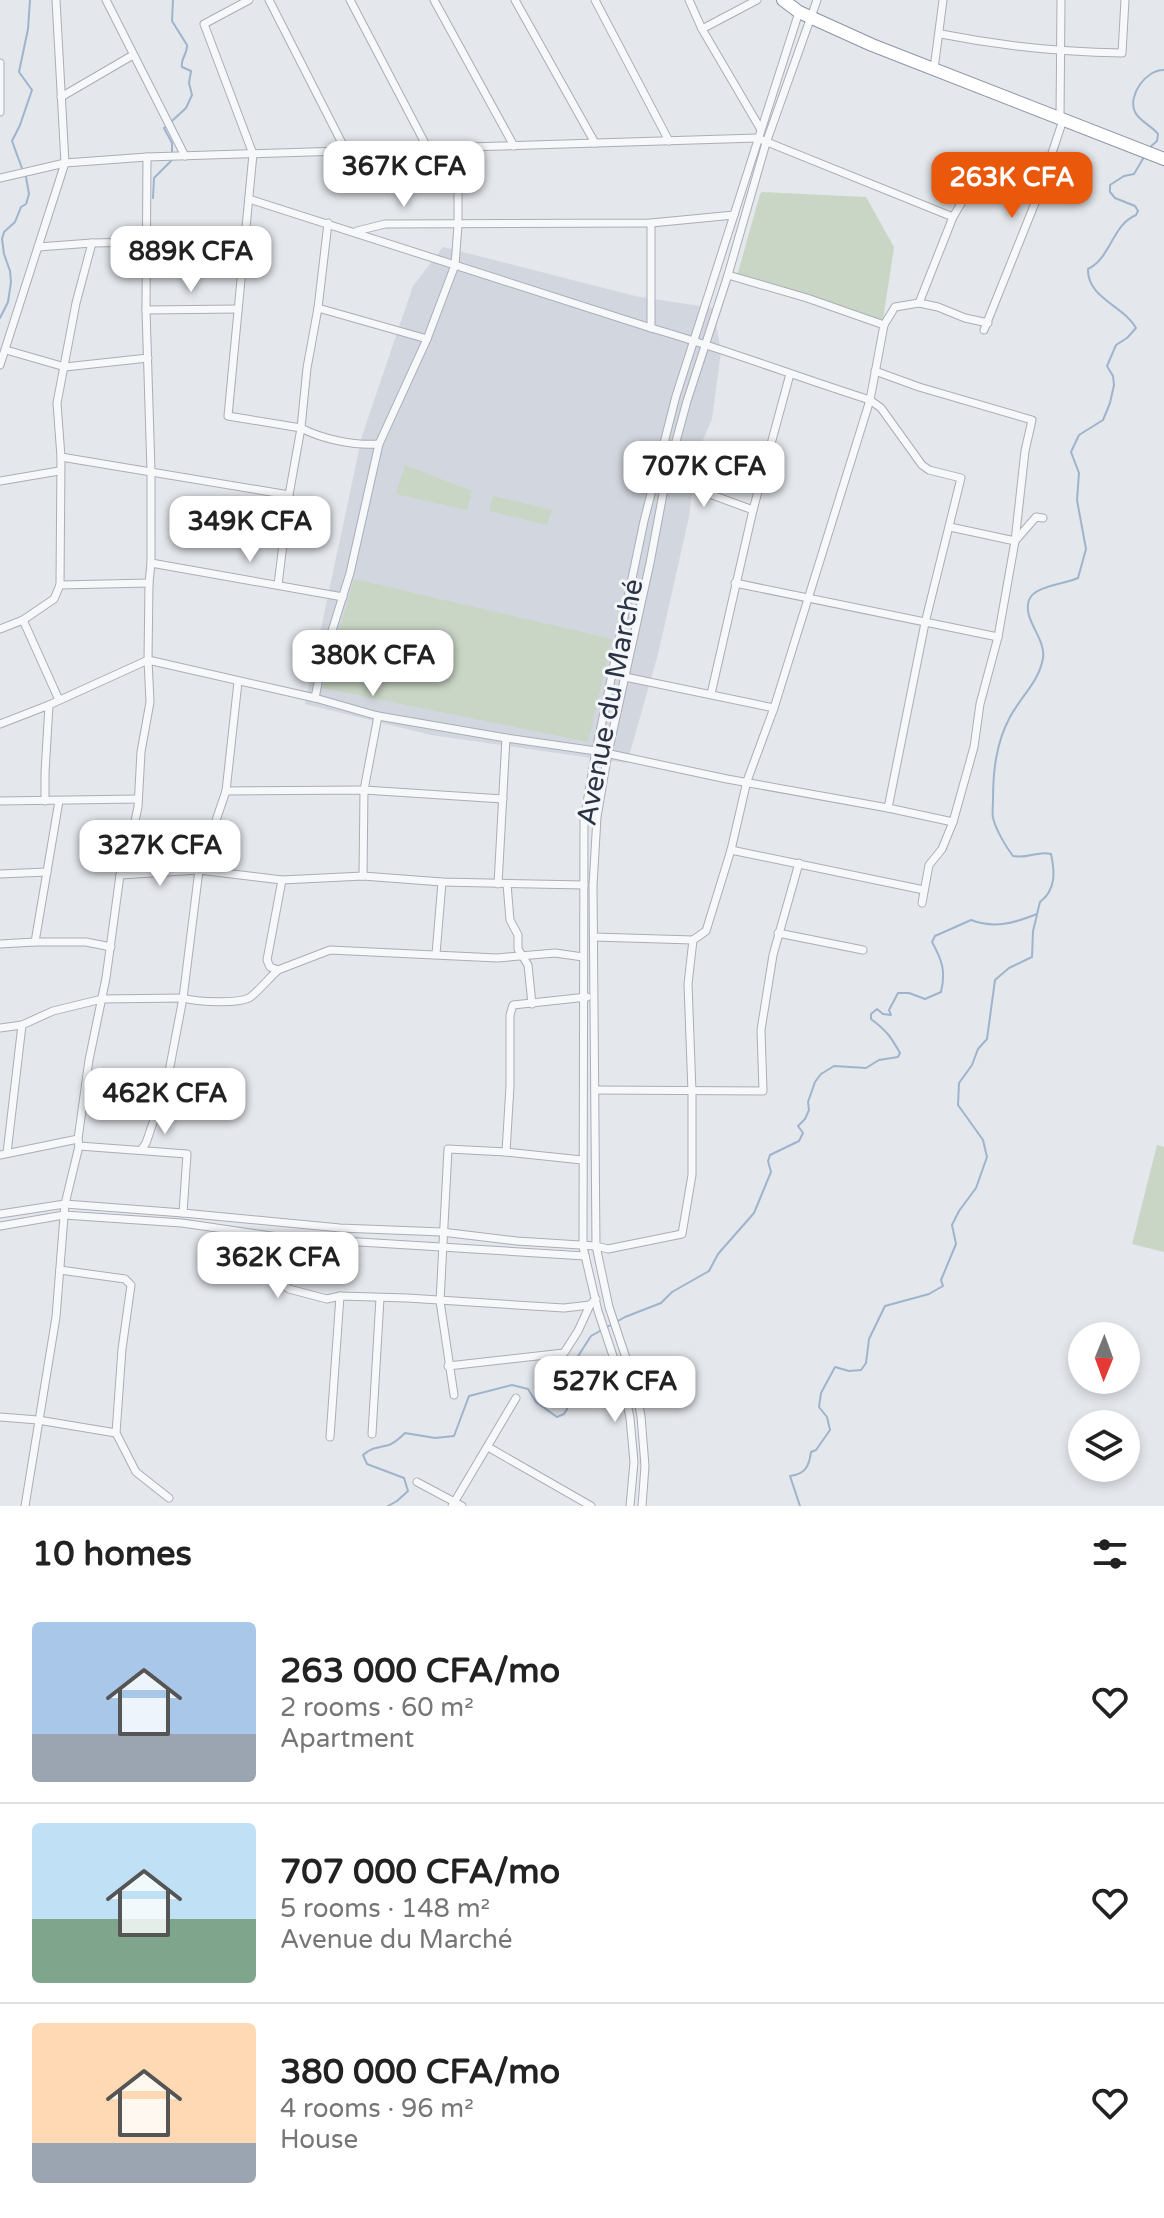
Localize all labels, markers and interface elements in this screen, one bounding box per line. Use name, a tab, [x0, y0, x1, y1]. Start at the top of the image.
pin: 367K CFA	[321, 141, 487, 209]
text: 367K CFA	[341, 151, 467, 182]
pin: 263K CFA	[929, 152, 1095, 220]
text: 263K CFA	[949, 162, 1075, 193]
pin: 889K CFA	[108, 226, 274, 294]
text: 889K CFA	[128, 236, 254, 267]
pin: 707K CFA	[621, 441, 787, 509]
text: 707K CFA	[641, 451, 767, 482]
pin: 349K CFA	[167, 496, 333, 564]
text: 349K CFA	[187, 506, 313, 537]
street label: Avenue du Marché	[569, 576, 651, 828]
pin: 380K CFA	[290, 630, 456, 698]
text: 380K CFA	[310, 640, 436, 671]
pin: 327K CFA	[77, 820, 243, 888]
text: 327K CFA	[97, 830, 223, 861]
pin: 462K CFA	[82, 1068, 248, 1136]
text: 462K CFA	[102, 1078, 228, 1109]
pin: 362K CFA	[195, 1232, 361, 1300]
text: 362K CFA	[215, 1242, 341, 1273]
north arrow	[1068, 1322, 1140, 1394]
map controls	[1068, 1322, 1140, 1482]
pin: 527K CFA	[532, 1356, 698, 1424]
text: 527K CFA	[552, 1366, 678, 1397]
button: layers	[1068, 1410, 1140, 1482]
icon: filters	[1088, 1532, 1132, 1576]
text: 10 homes	[32, 1534, 192, 1575]
text: 263 000 CFA/mo	[280, 1651, 560, 1692]
icon: home	[96, 1654, 192, 1750]
icon: heart	[1088, 1680, 1132, 1724]
text: 2 rooms · 60 m²	[280, 1692, 474, 1723]
text: Apartment	[280, 1723, 414, 1754]
text: 707 000 CFA/mo	[280, 1852, 560, 1893]
icon: home	[96, 1855, 192, 1951]
icon: heart	[1088, 1881, 1132, 1925]
text: 5 rooms · 148 m²	[280, 1893, 490, 1924]
text: Avenue du Marché	[280, 1924, 513, 1955]
text: 380 000 CFA/mo	[280, 2052, 560, 2093]
icon: home	[96, 2055, 192, 2151]
icon: heart	[1088, 2081, 1132, 2125]
text: 4 rooms · 96 m²	[280, 2093, 474, 2124]
text: House	[280, 2124, 358, 2155]

